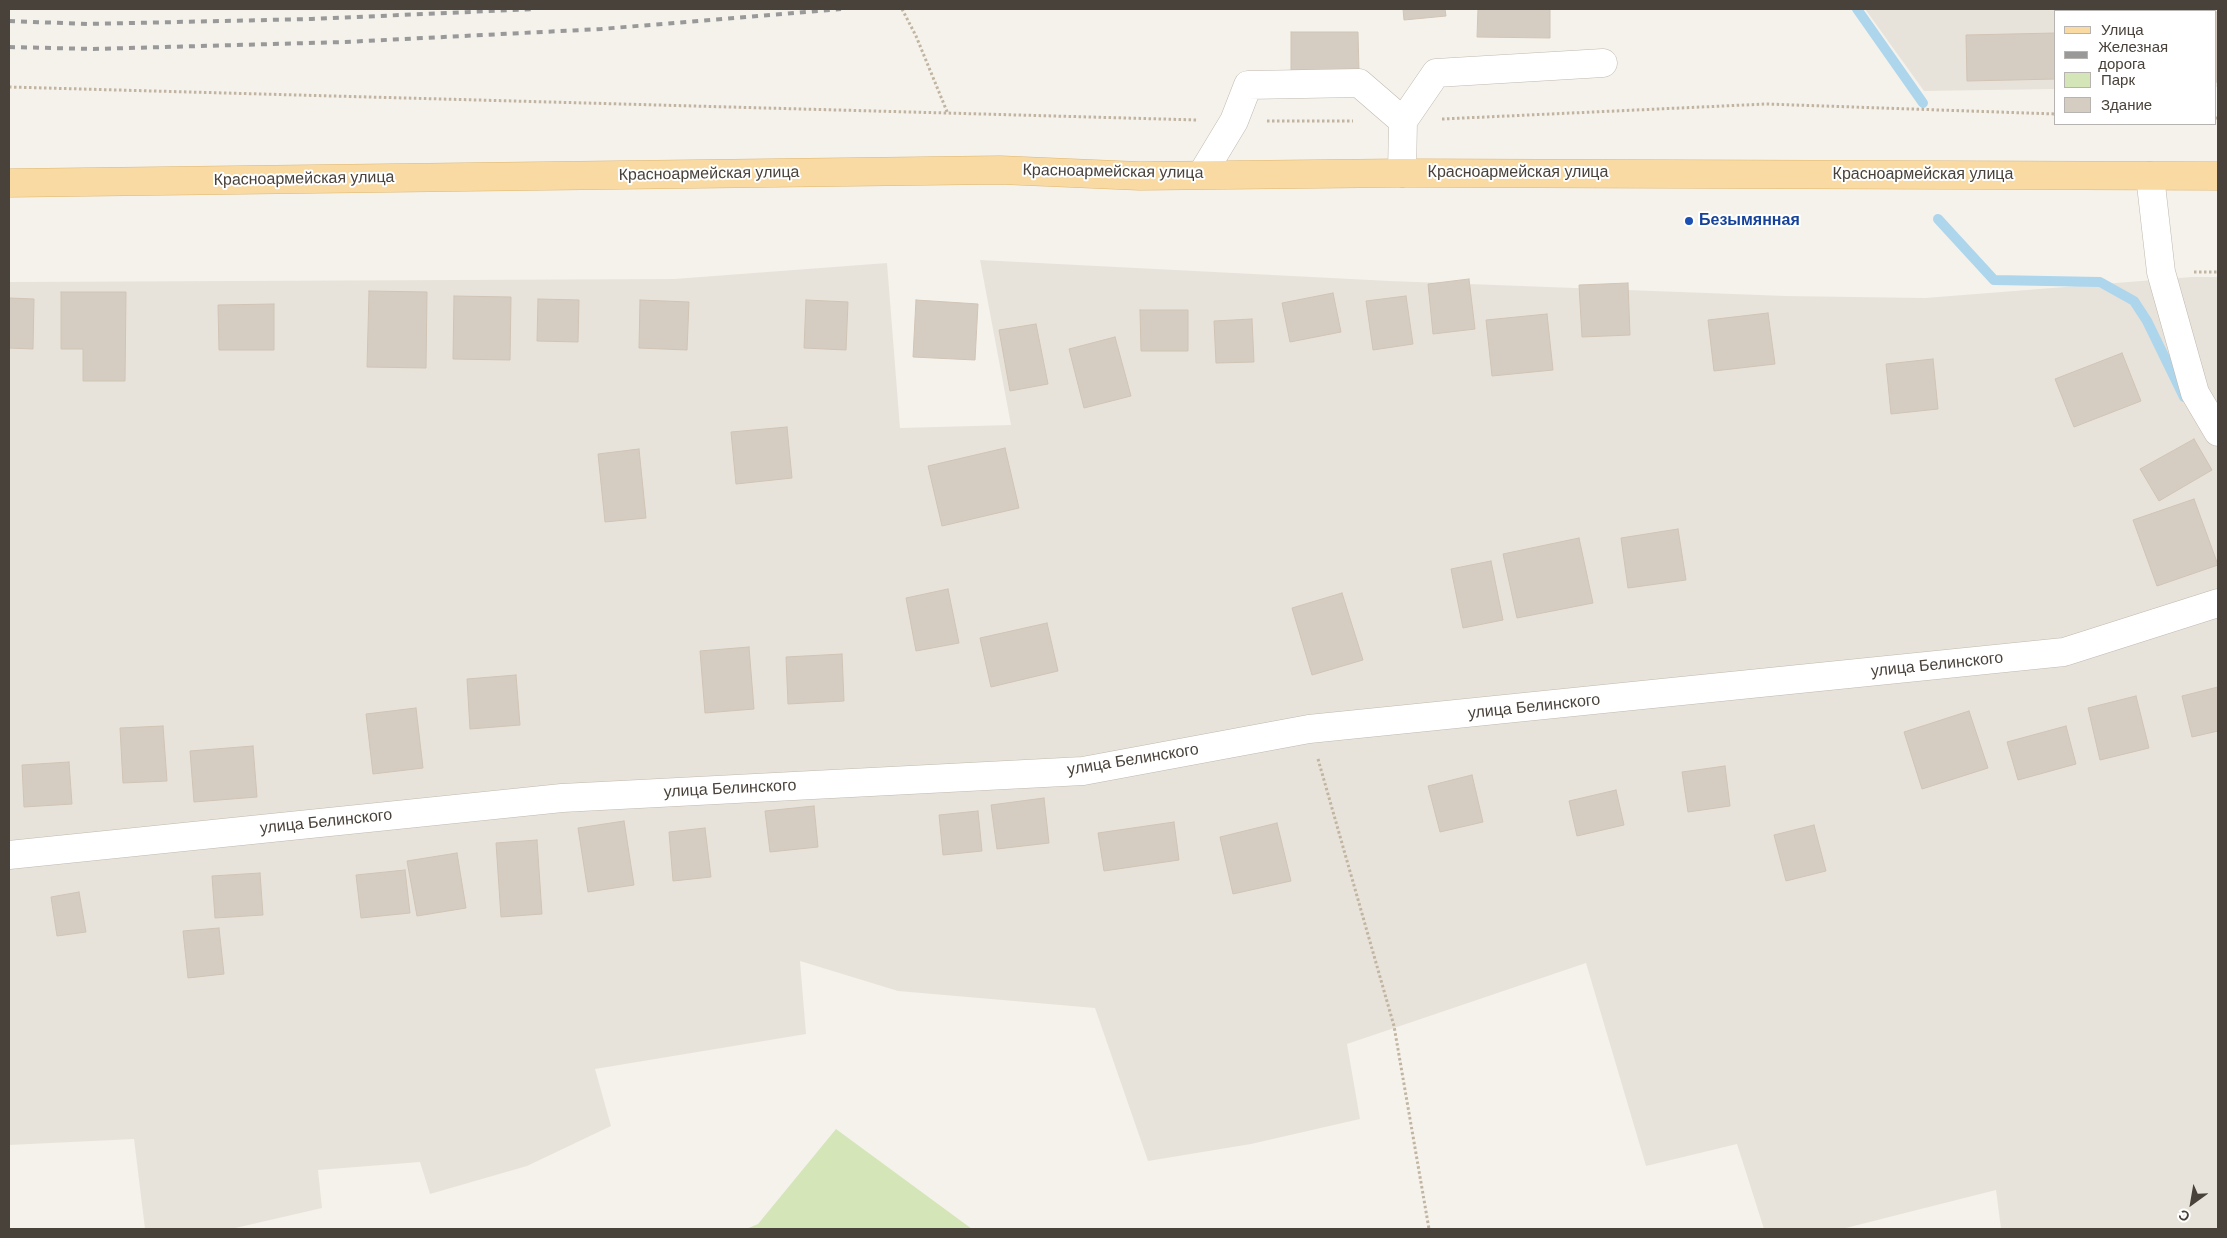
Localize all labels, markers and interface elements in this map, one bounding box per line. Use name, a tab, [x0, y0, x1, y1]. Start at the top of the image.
legend	[2054, 10, 2217, 125]
text: Улица	[2101, 21, 2144, 38]
text: Железная дорога	[2098, 38, 2168, 72]
text: Парк	[2101, 71, 2135, 88]
text: Здание	[2101, 96, 2152, 113]
street label: Красноармейская улица	[1022, 161, 1204, 183]
street label: Красноармейская улица	[618, 163, 800, 185]
street label: Красноармейская улица	[1428, 163, 1608, 183]
street label: Красноармейская улица	[1833, 165, 2013, 185]
street label: Красноармейская улица	[213, 168, 395, 190]
place label: Безымянная	[1699, 211, 1800, 231]
marker: Безымянная	[1683, 215, 1695, 227]
street label: улица Белинского	[1870, 649, 2004, 681]
street label: улица Белинского	[1467, 691, 1601, 723]
street label: улица Белинского	[1066, 740, 1200, 780]
street label: улица Белинского	[663, 776, 797, 802]
street label: улица Белинского	[259, 806, 393, 838]
north arrow	[2167, 1178, 2217, 1228]
text: С	[2176, 1206, 2193, 1225]

